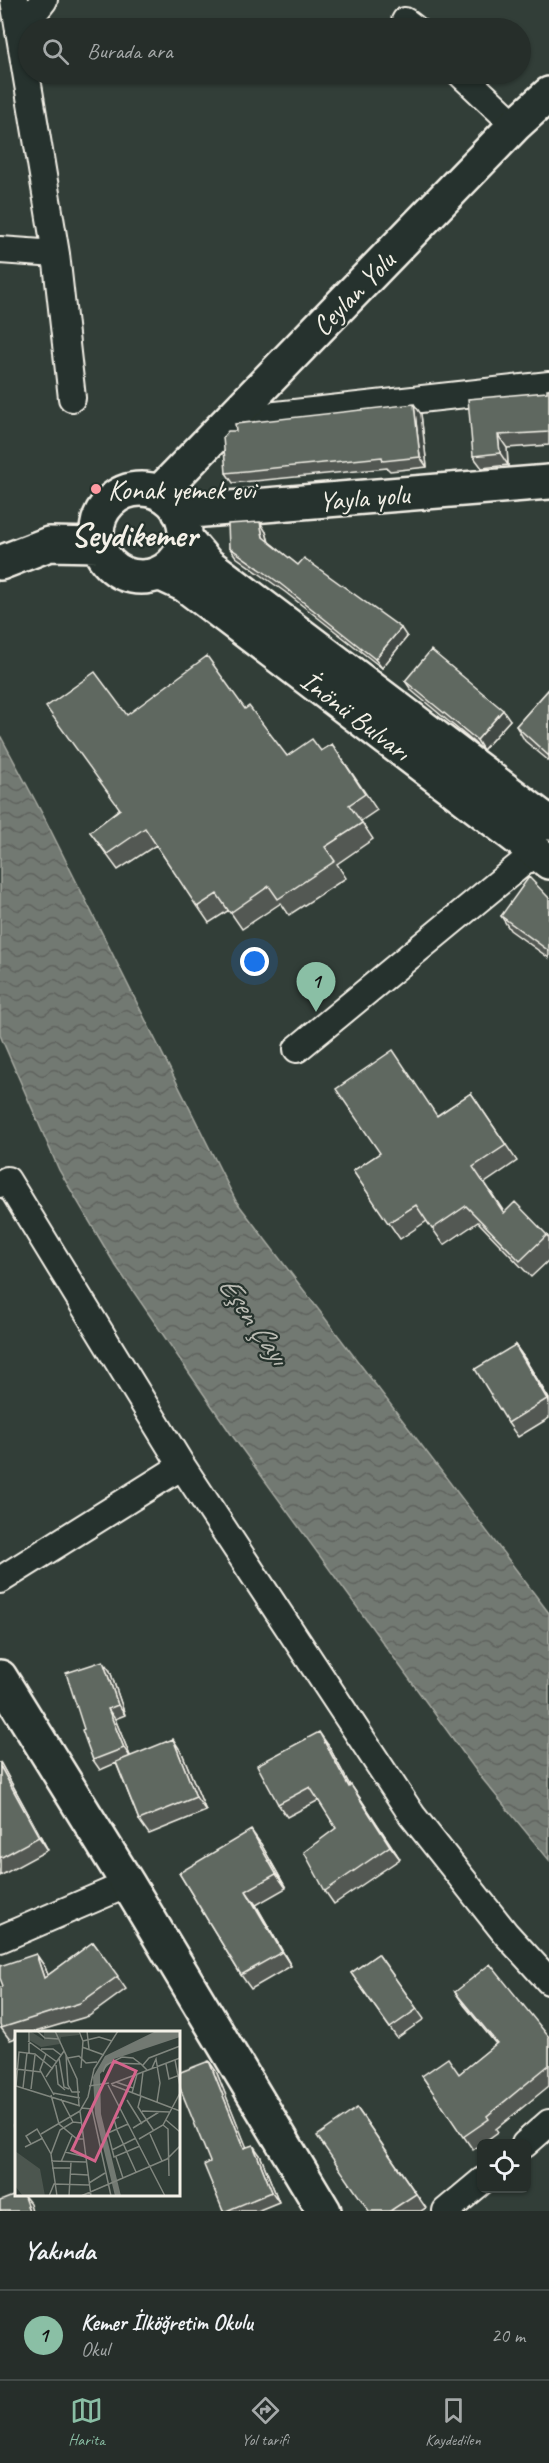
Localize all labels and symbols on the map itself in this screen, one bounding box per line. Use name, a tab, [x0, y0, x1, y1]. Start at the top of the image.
street label: Ceylan Yolu	[304, 242, 403, 343]
place label: Konak yemek evi	[108, 472, 259, 507]
street label: Yayla yolu	[317, 476, 412, 519]
marker: Konak yemek evi	[89, 482, 103, 496]
district label: Seydikemer	[71, 513, 201, 556]
street label: İnönü Bulvarı	[294, 663, 419, 769]
your location	[240, 947, 269, 976]
pin: 1	[296, 962, 336, 1012]
water label: Eşen Çayı	[210, 1268, 300, 1374]
inset map	[15, 2031, 180, 2196]

